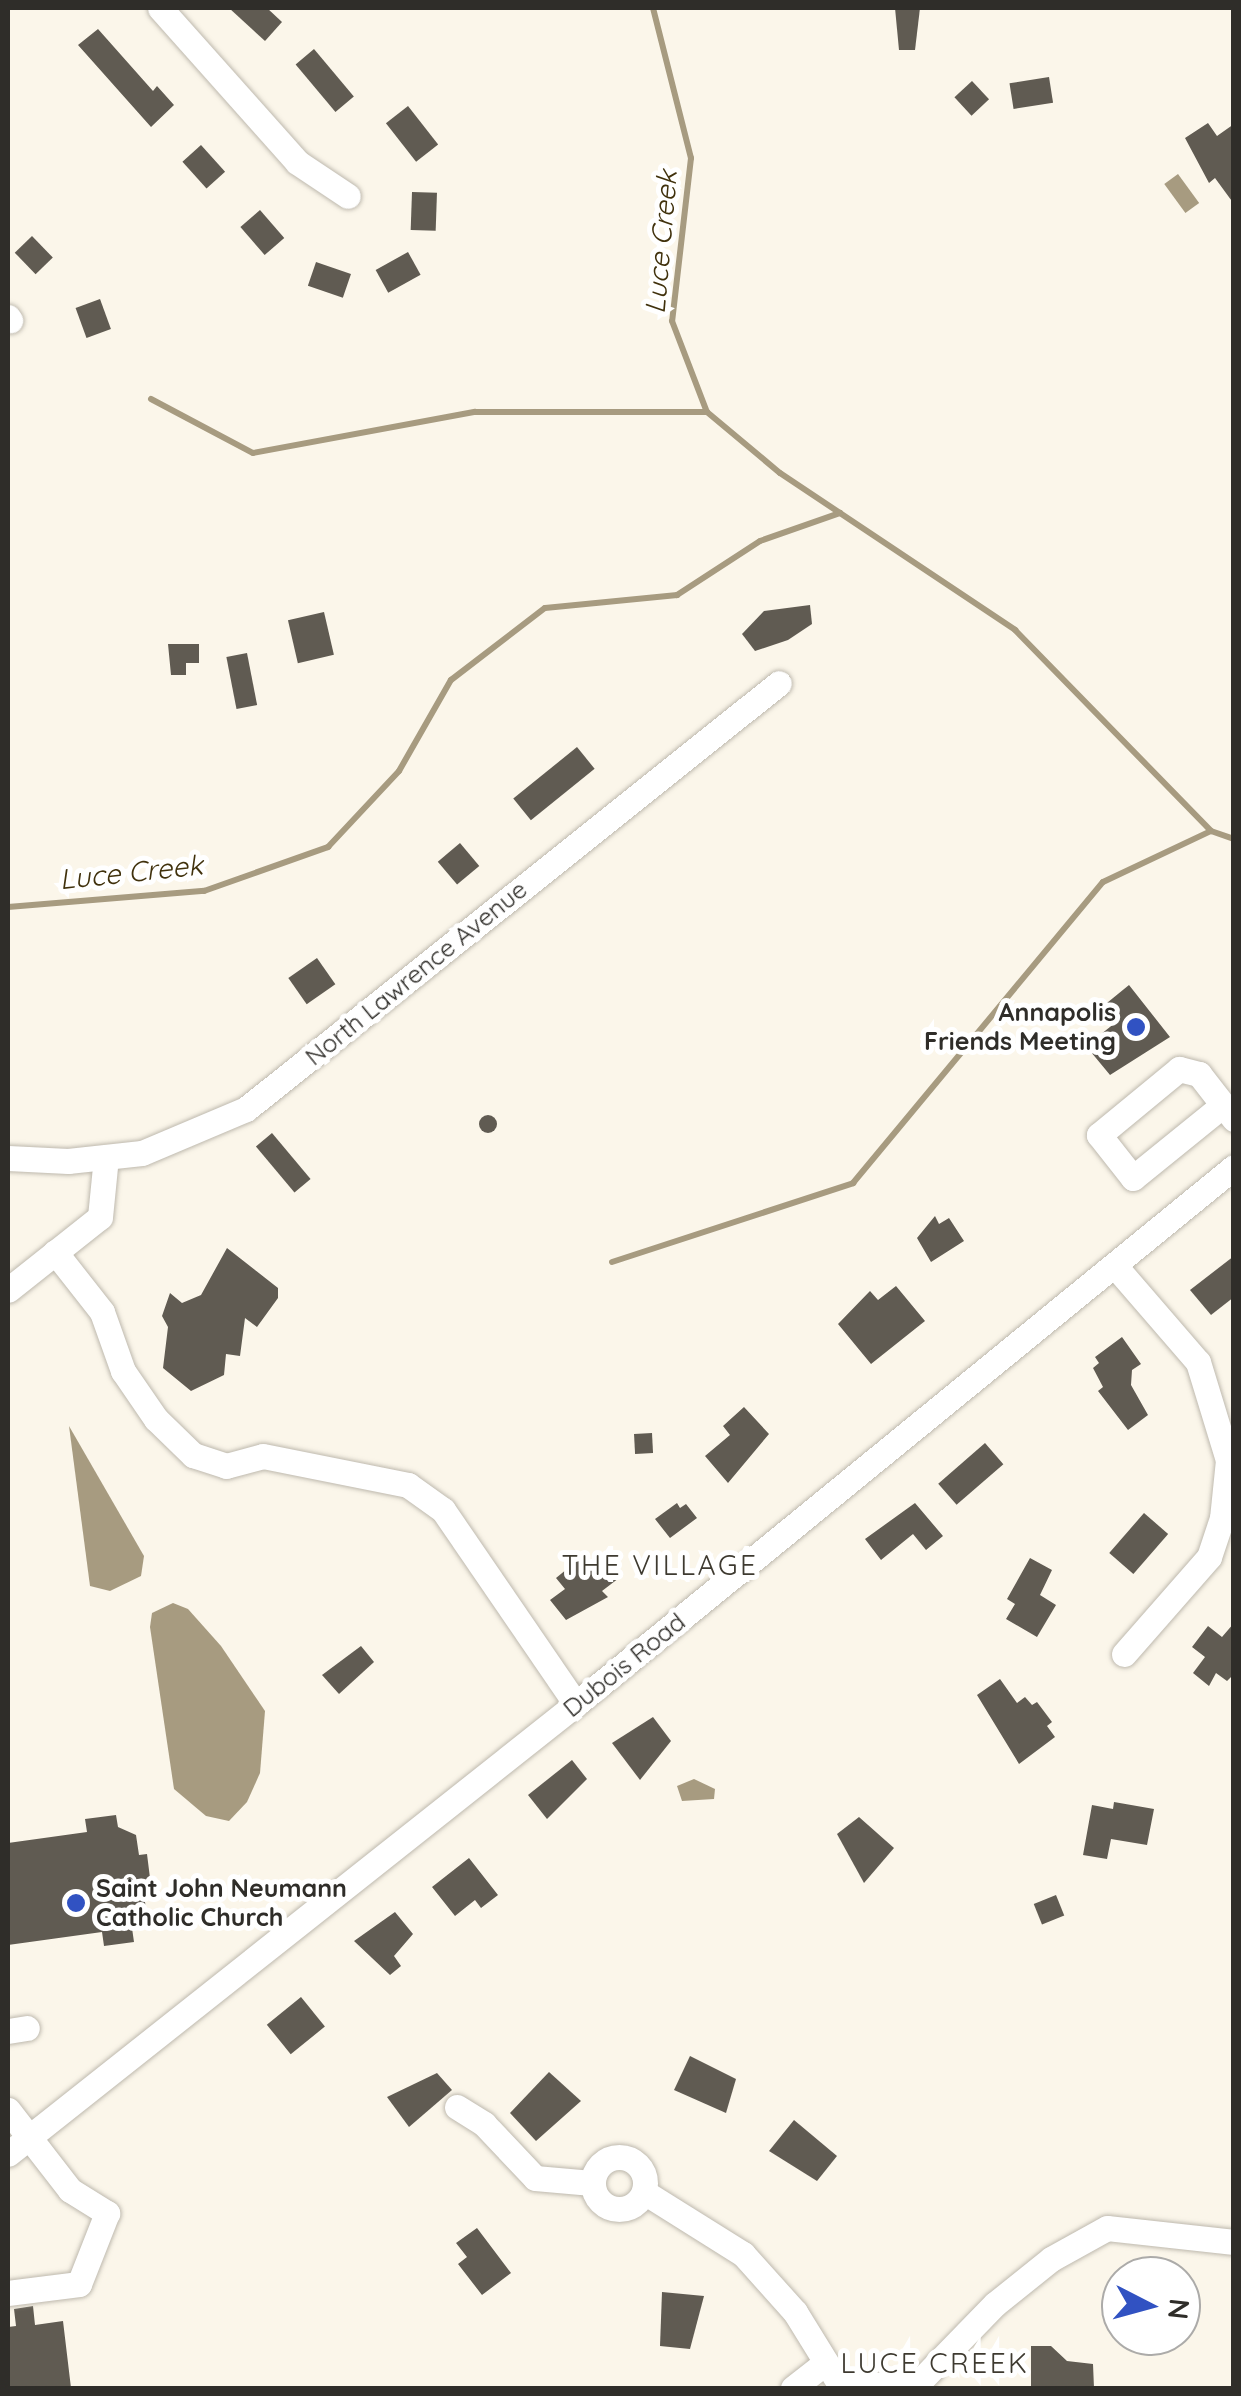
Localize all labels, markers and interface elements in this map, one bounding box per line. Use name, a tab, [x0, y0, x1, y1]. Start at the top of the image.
water label: Luce Creek	[638, 169, 684, 315]
water label: Luce Creek	[58, 848, 204, 896]
street label: North Lawrence Avenue	[299, 874, 533, 1072]
place label: Annapolis Friends Meeting	[924, 998, 1116, 1057]
marker: Annapolis Friends Meeting	[1125, 1016, 1147, 1038]
district label: THE VILLAGE	[562, 1548, 758, 1582]
street label: Dubois Road	[557, 1607, 691, 1723]
place label: Saint John Neumann Catholic Church	[96, 1874, 347, 1933]
marker: Saint John Neumann Catholic Church	[65, 1892, 87, 1914]
north arrow	[1101, 2256, 1201, 2356]
text: N	[1161, 2297, 1198, 2321]
district label: LUCE CREEK	[841, 2346, 1029, 2380]

